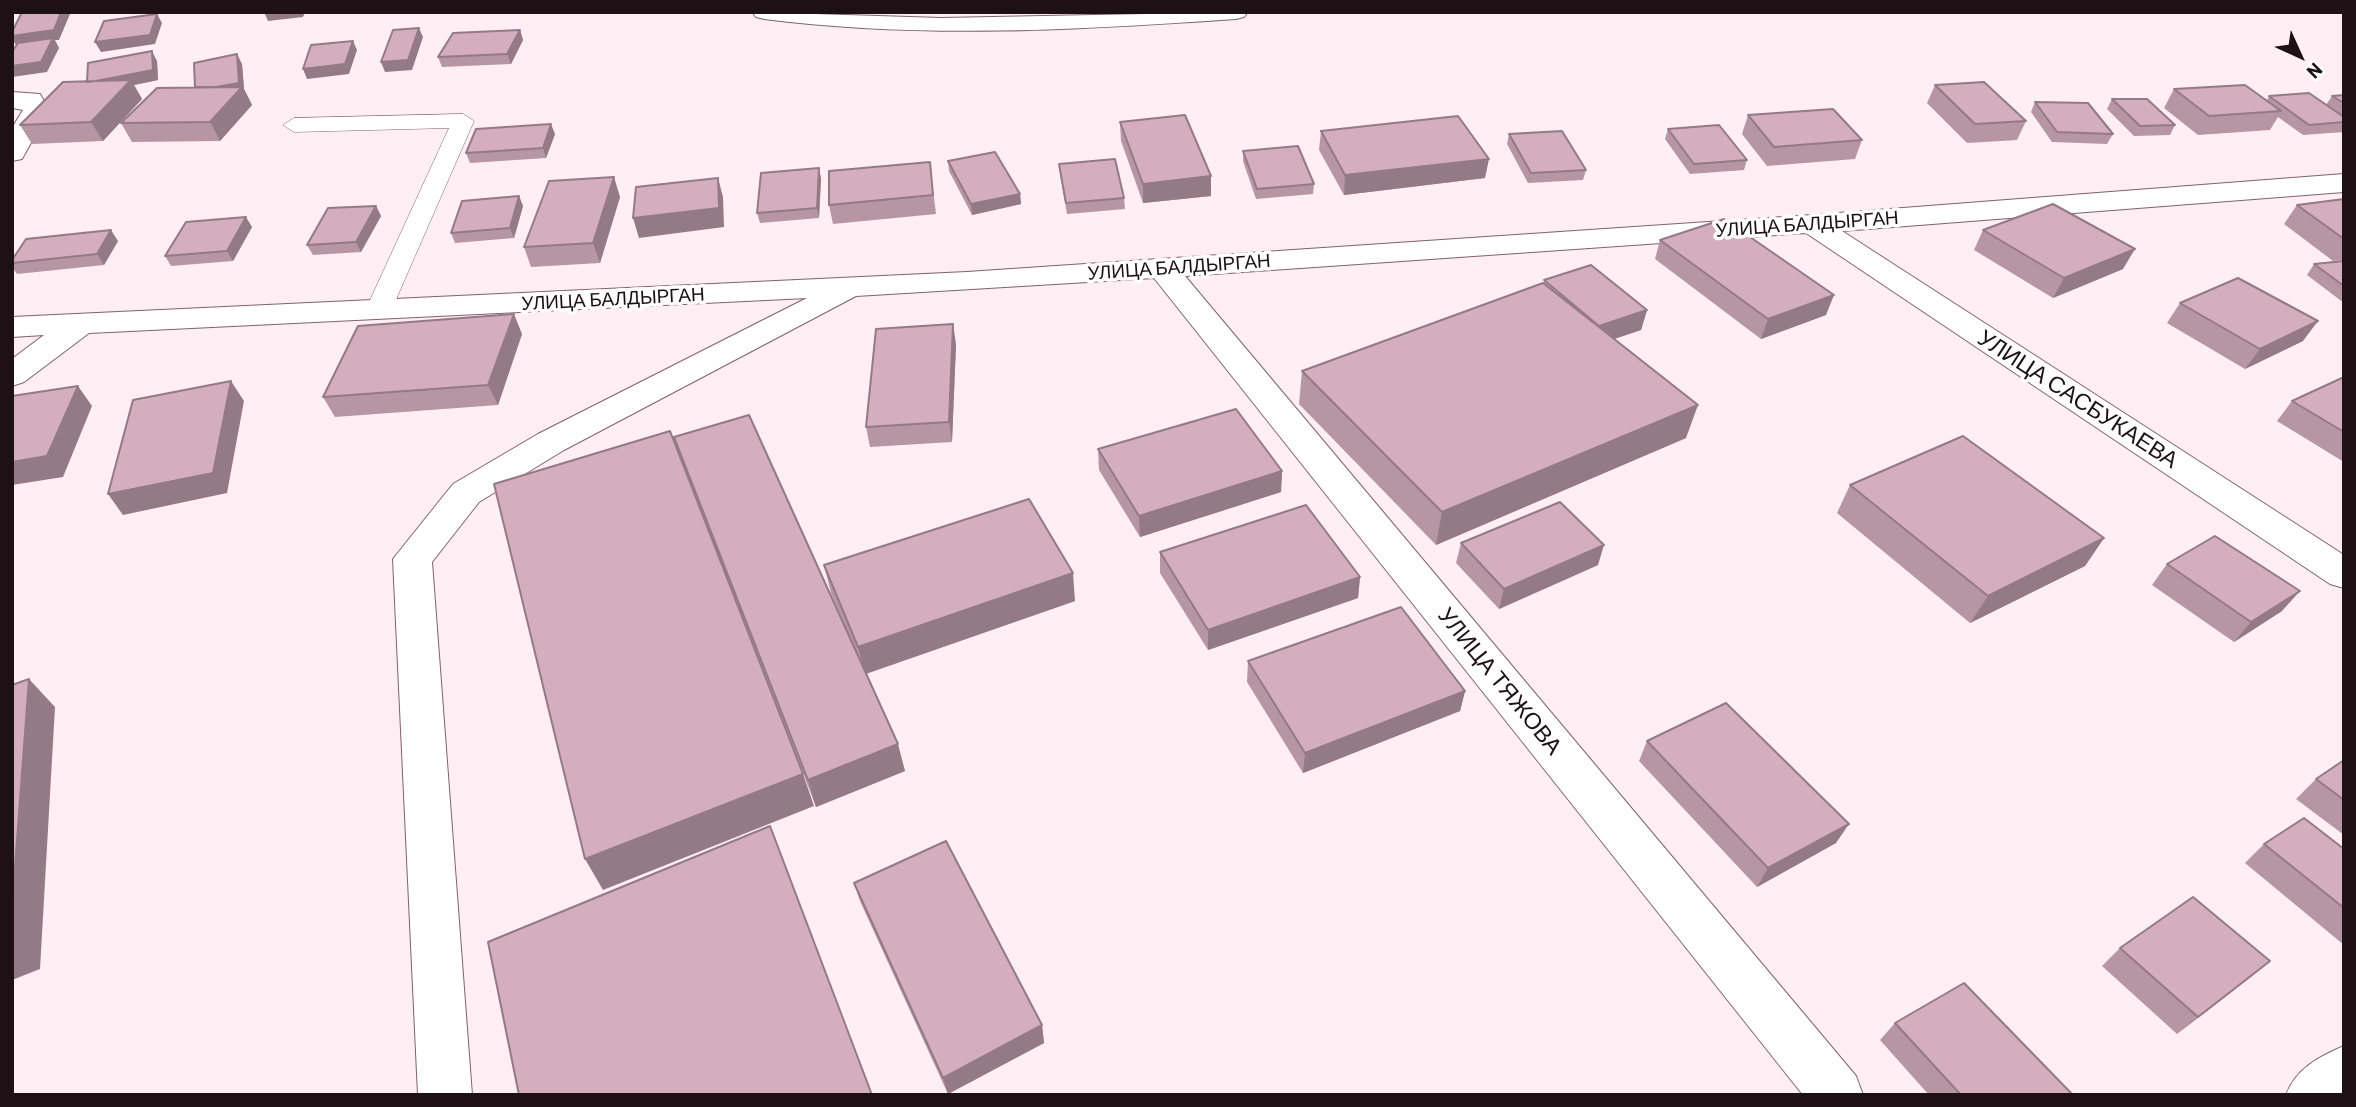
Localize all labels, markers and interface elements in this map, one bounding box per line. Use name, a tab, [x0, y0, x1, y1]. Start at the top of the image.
north arrow	[2265, 21, 2335, 91]
text: N	[2303, 59, 2328, 84]
street label: УЛИЦА БАЛДЫРГАН	[1715, 206, 1899, 242]
street label: УЛИЦА БАЛДЫРГАН	[1087, 249, 1271, 285]
street label: УЛИЦА БАЛДЫРГАН	[521, 283, 705, 315]
street label: УЛИЦА САСБУКАЕВА	[1973, 324, 2183, 474]
street label: УЛИЦА ТЯЖОВА	[1432, 602, 1568, 760]

